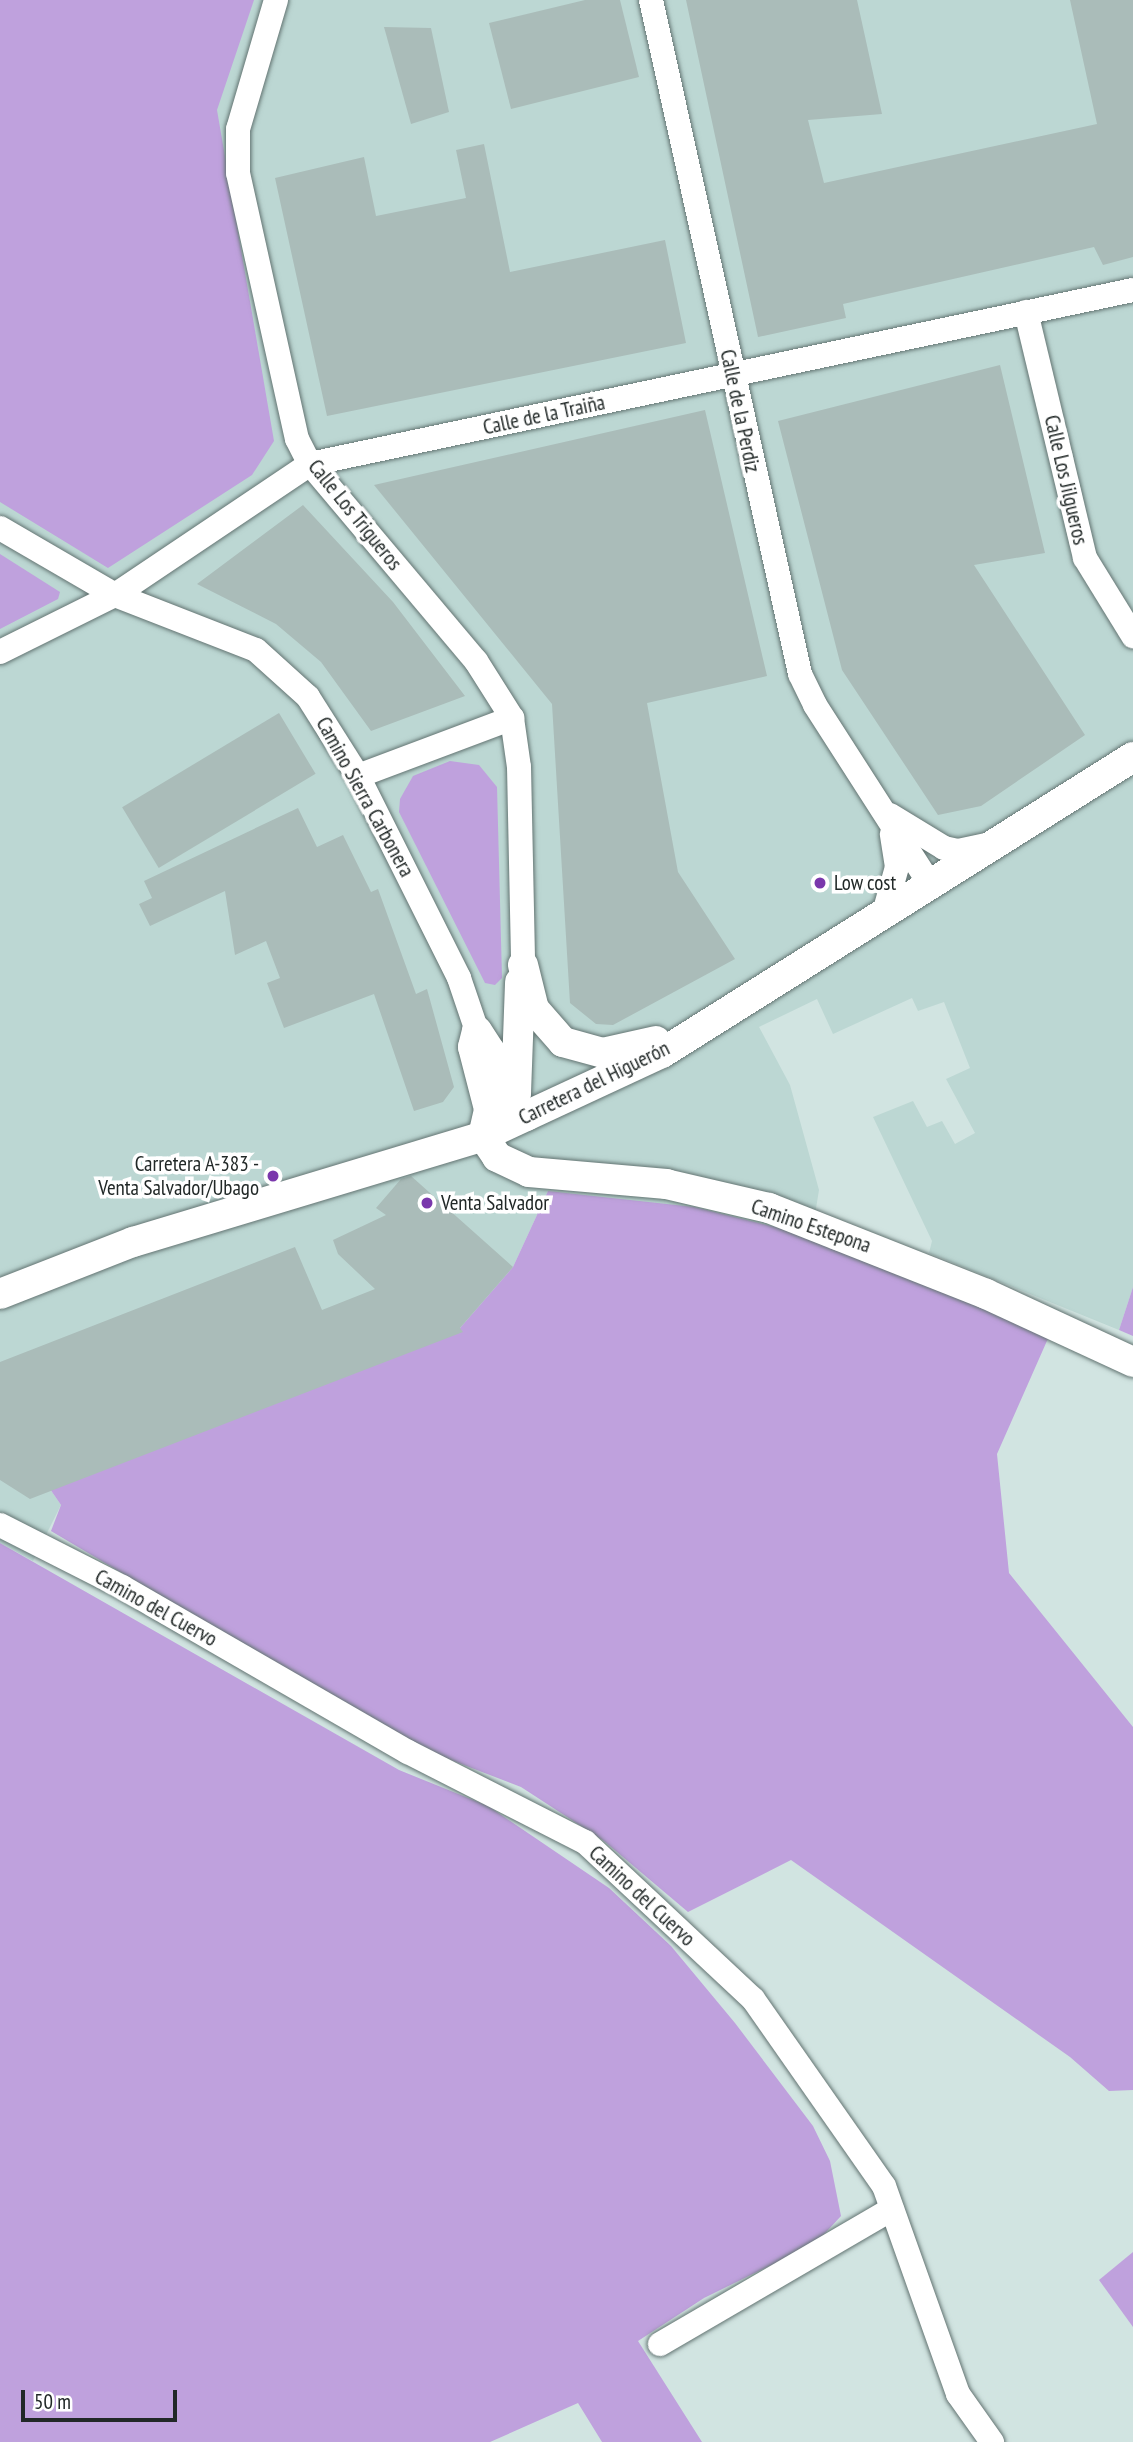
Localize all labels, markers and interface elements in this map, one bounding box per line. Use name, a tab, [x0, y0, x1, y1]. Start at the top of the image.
street label: Calle de la Perdiz	[715, 347, 765, 475]
street label: Calle de la Traiña	[480, 390, 608, 440]
street label: Calle Los Jilgueros	[1039, 413, 1093, 547]
street label: Calle Los Trigueros	[302, 454, 408, 576]
street label: Camino Sierra Carbonera	[311, 713, 419, 881]
place label: Low cost	[834, 870, 897, 896]
marker: Low cost	[812, 875, 828, 891]
street label: Carretera del Higuerón	[514, 1036, 674, 1130]
place label: Carretera A-383 - Venta Salvador/Ubago	[98, 1151, 259, 1201]
marker: Carretera A-383 - Venta Salvador/Ubago	[265, 1168, 281, 1184]
place label: Venta Salvador	[441, 1190, 549, 1216]
street label: Camino Estepona	[748, 1194, 874, 1258]
marker: Venta Salvador	[419, 1195, 435, 1211]
street label: Camino del Cuervo	[90, 1564, 222, 1652]
street label: Camino del Cuervo	[584, 1840, 700, 1952]
scale bar	[24, 2376, 180, 2420]
text: 50 m	[34, 2388, 71, 2415]

